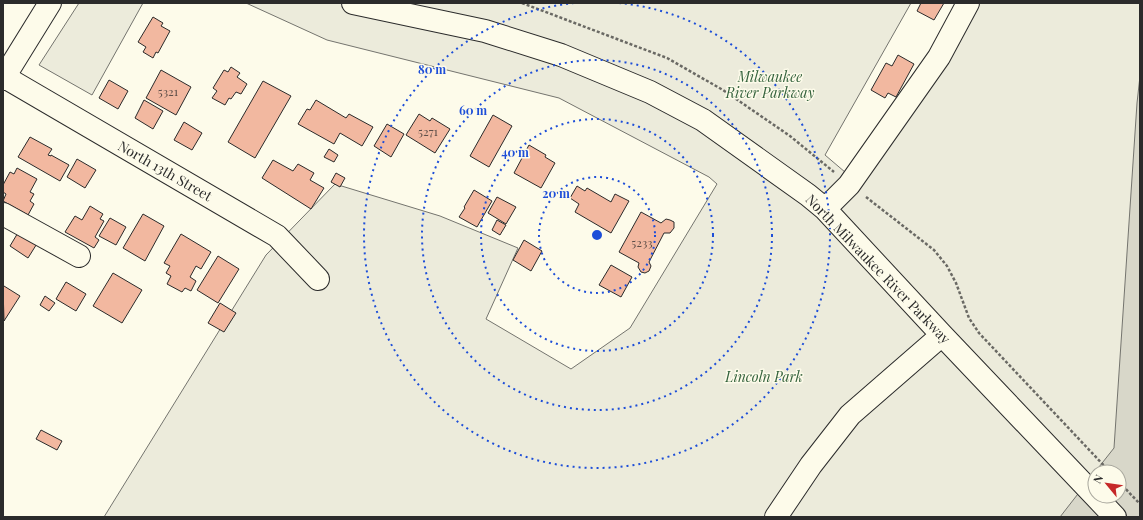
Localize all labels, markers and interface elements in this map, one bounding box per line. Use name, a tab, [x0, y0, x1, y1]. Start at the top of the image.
text: 80 m	[418, 61, 446, 77]
park label: Milwaukee River Parkway	[725, 67, 815, 102]
house number: 5321	[158, 83, 179, 99]
text: 60 m	[459, 102, 487, 118]
house number: 5271	[418, 123, 439, 139]
street label: North 13th Street	[115, 136, 217, 206]
text: 40 m	[501, 144, 529, 160]
text: 20 m	[542, 185, 570, 201]
street label: North Milwaukee River Parkway	[802, 190, 955, 348]
centre of rings	[590, 228, 604, 242]
house number: 5233	[631, 234, 653, 250]
park label: Lincoln Park	[724, 367, 803, 386]
north arrow	[1087, 464, 1127, 504]
text: N	[1089, 472, 1106, 486]

